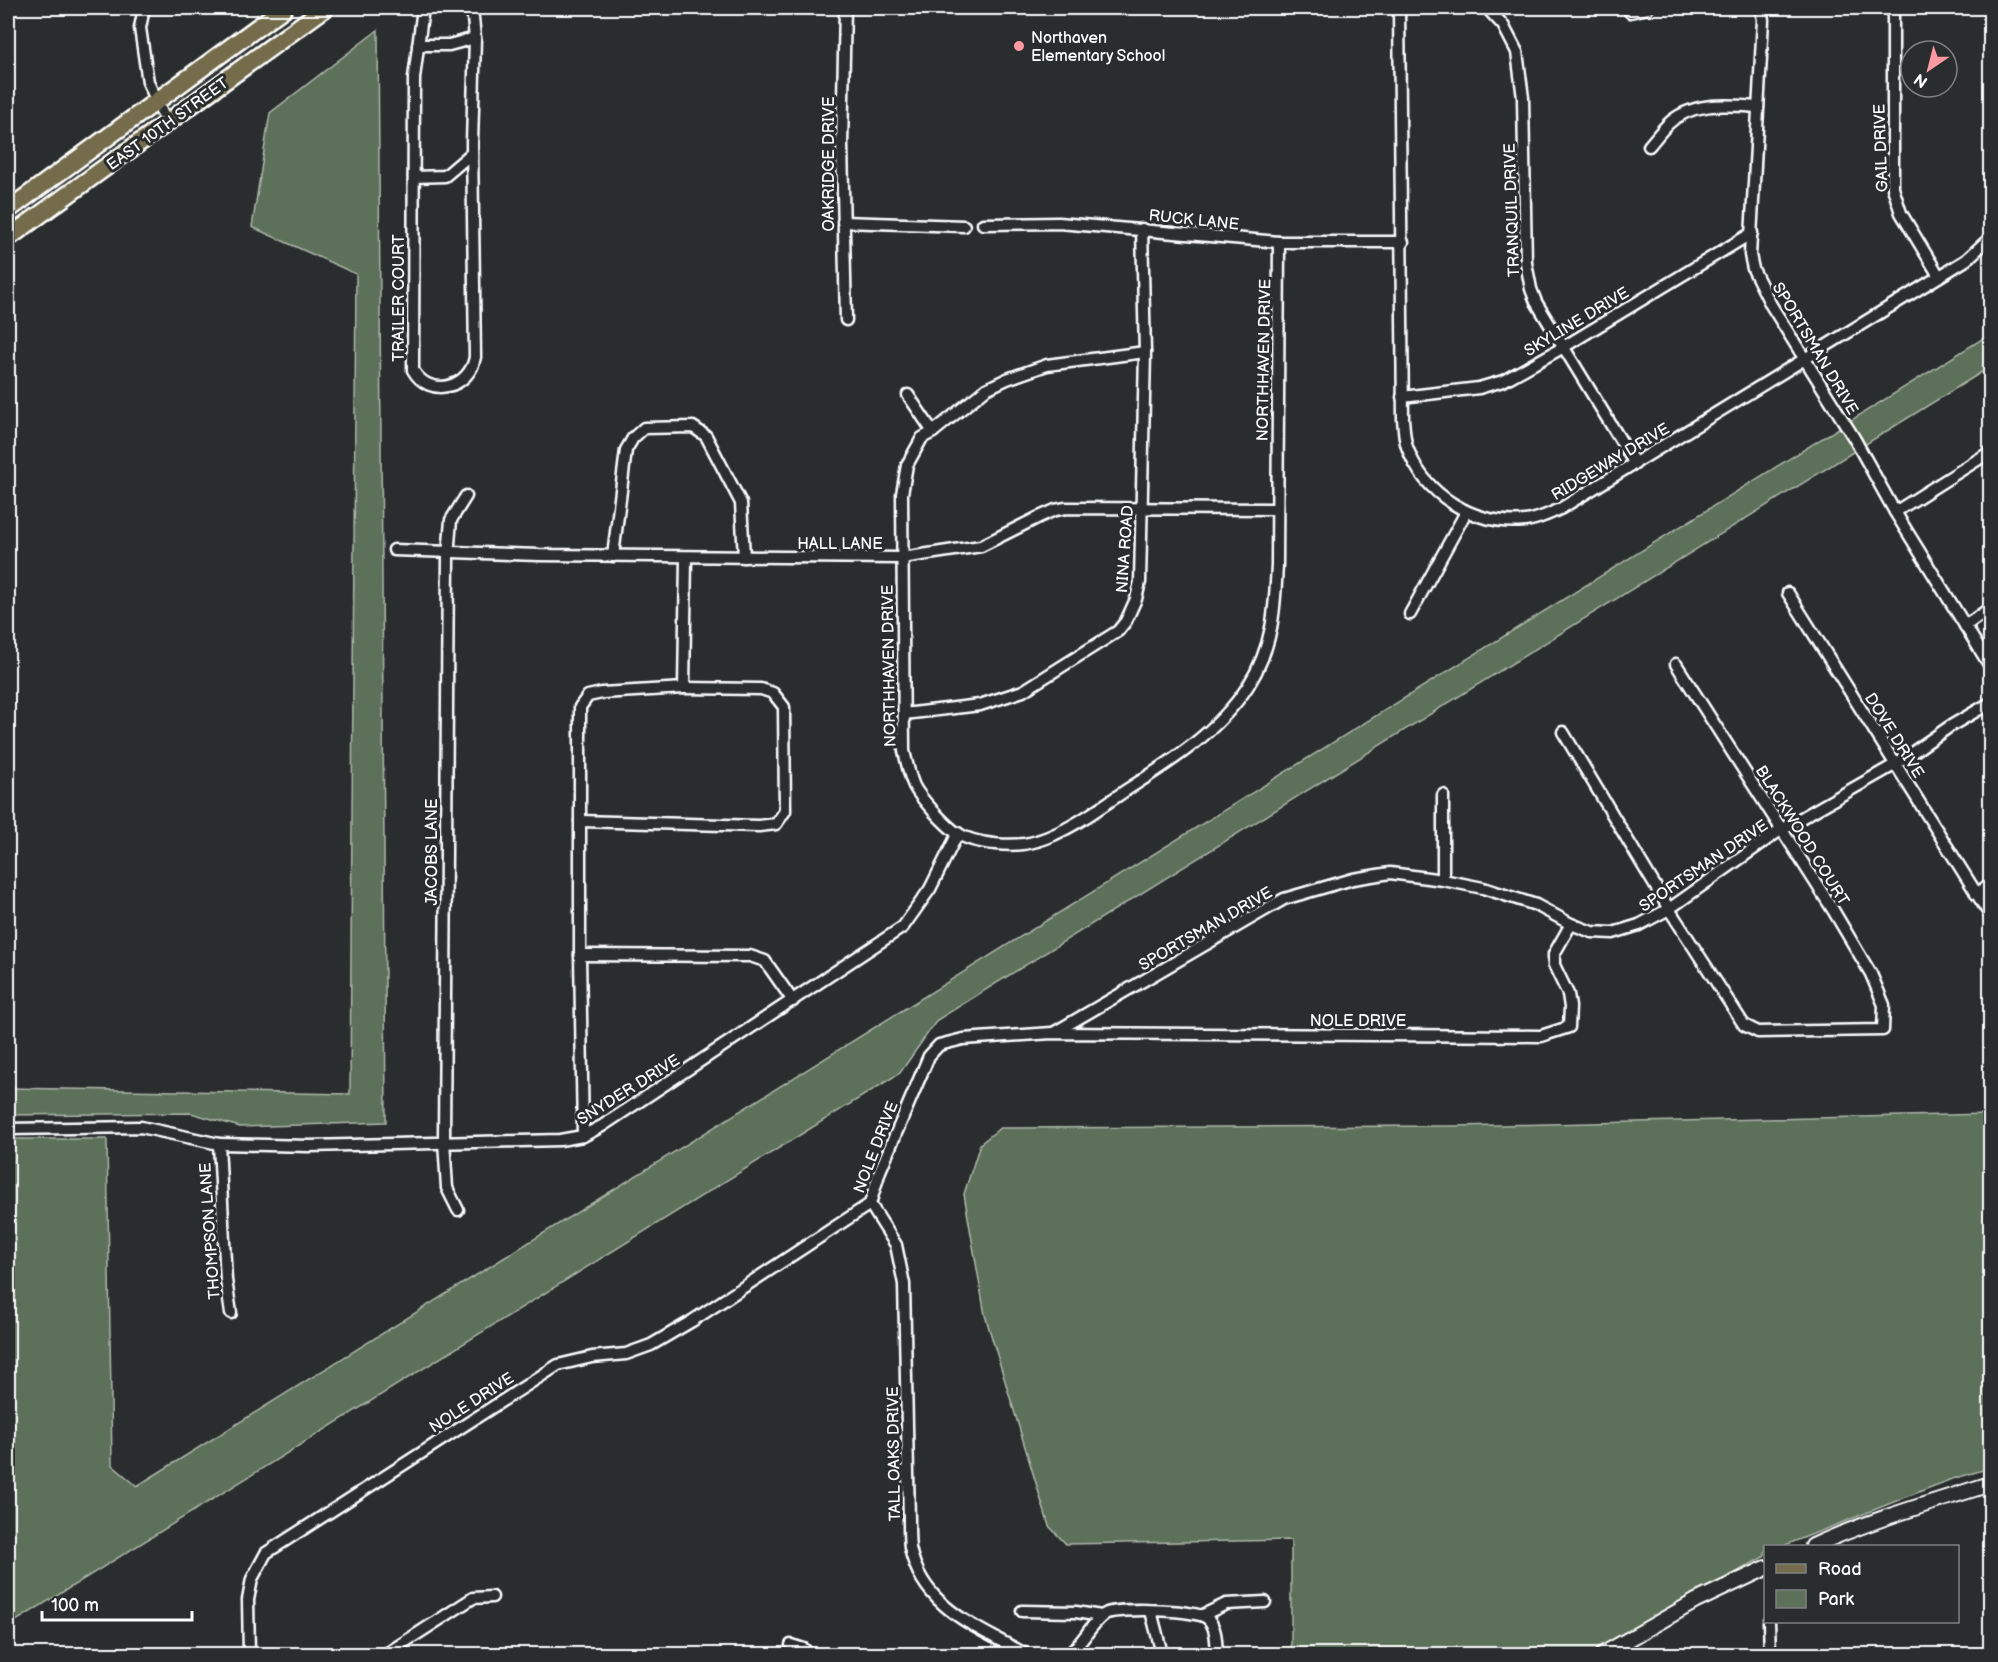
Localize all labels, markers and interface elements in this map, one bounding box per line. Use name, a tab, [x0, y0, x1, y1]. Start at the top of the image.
place label: Northaven Elementary School	[1031, 29, 1165, 66]
marker: Northaven Elementary School	[1012, 39, 1026, 53]
north arrow	[1899, 39, 1959, 99]
text: N	[1911, 69, 1932, 91]
street label: EAST 10TH STREET	[103, 73, 233, 175]
street label: OAKRIDGE DRIVE	[820, 97, 839, 231]
street label: GAIL DRIVE	[1870, 103, 1893, 192]
street label: TRANQUIL DRIVE	[1501, 143, 1524, 277]
street label: RUCK LANE	[1148, 206, 1240, 235]
street label: TRAILER COURT	[390, 234, 409, 362]
street label: NORTHHAVEN DRIVE	[1254, 279, 1275, 441]
street label: SPORTSMAN DRIVE	[1768, 279, 1862, 418]
street label: SKYLINE DRIVE	[1521, 284, 1633, 361]
street label: RIDGEWAY DRIVE	[1548, 420, 1673, 505]
street label: NINA ROAD	[1113, 505, 1138, 593]
street label: HALL LANE	[797, 535, 883, 554]
street label: NORTHHAVEN DRIVE	[879, 585, 900, 747]
street label: DOVE DRIVE	[1860, 690, 1927, 782]
street label: BLACKWOOD COURT	[1751, 762, 1853, 910]
street label: JACOBS LANE	[423, 798, 442, 906]
street label: SPORTSMAN DRIVE	[1636, 816, 1772, 916]
street label: SPORTSMAN DRIVE	[1136, 883, 1276, 975]
street label: NOLE DRIVE	[1310, 1012, 1406, 1031]
street label: SNYDER DRIVE	[574, 1051, 684, 1129]
street label: NOLE DRIVE	[850, 1099, 903, 1196]
street label: THOMPSON LANE	[196, 1162, 225, 1300]
street label: NOLE DRIVE	[426, 1369, 518, 1438]
street label: TALL OAKS DRIVE	[884, 1386, 905, 1521]
legend	[1764, 1545, 1959, 1623]
text: Road	[1818, 1559, 1862, 1580]
scale bar	[42, 1584, 192, 1622]
text: Park	[1818, 1589, 1854, 1610]
text: 100 m	[51, 1595, 99, 1616]

